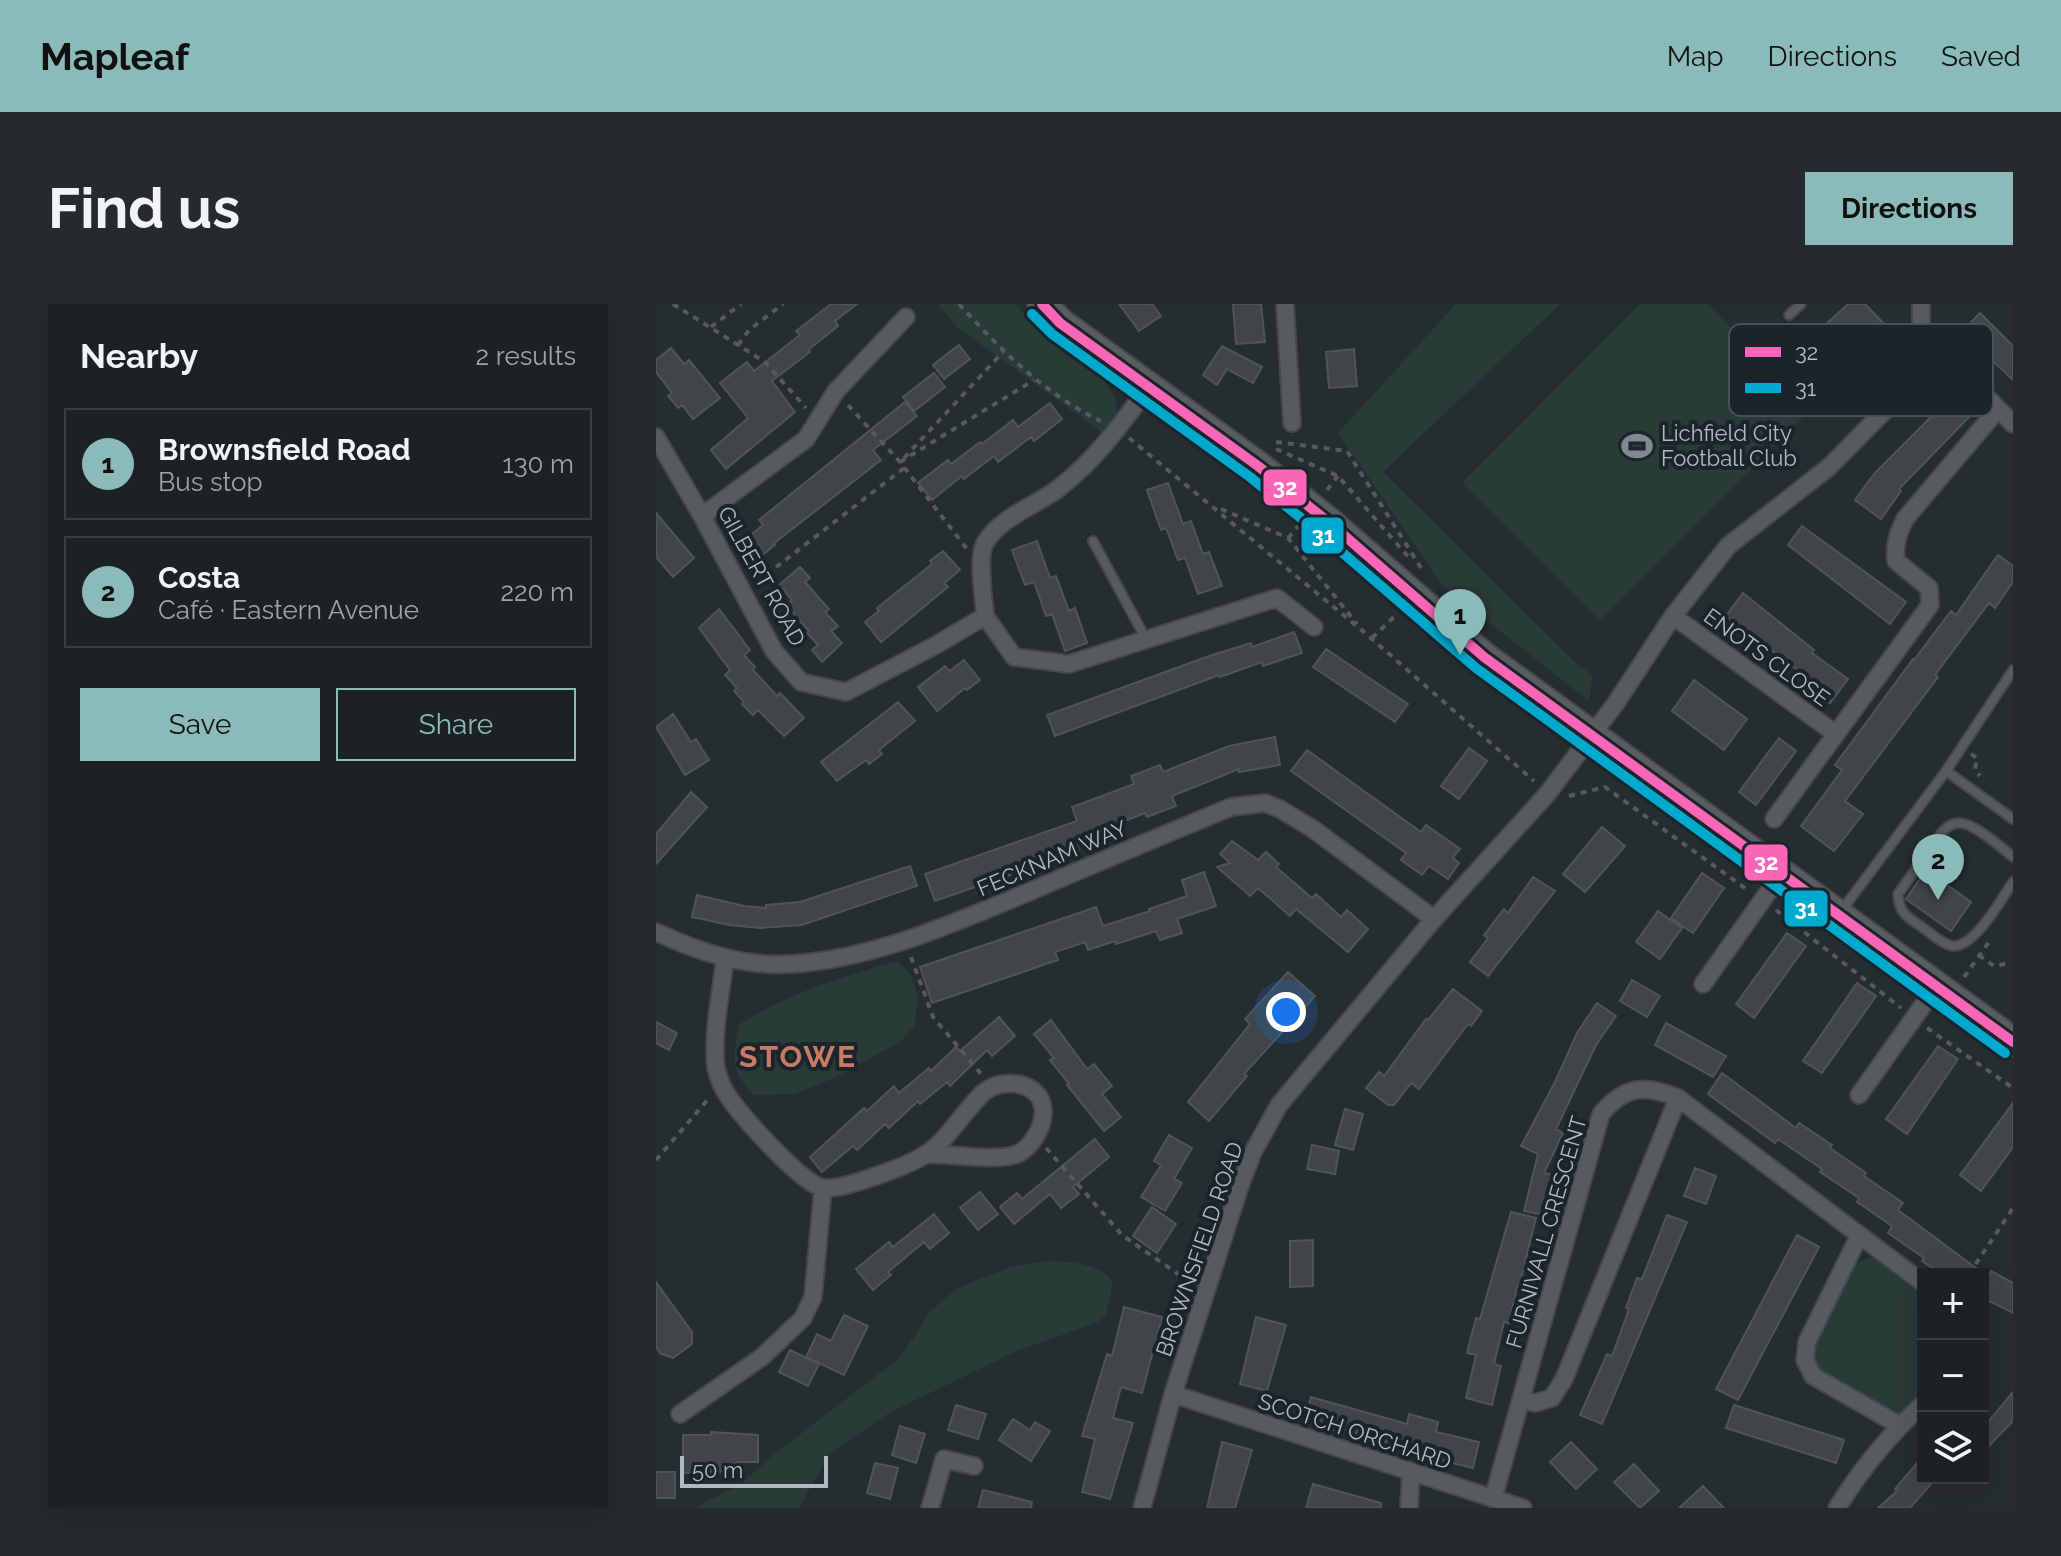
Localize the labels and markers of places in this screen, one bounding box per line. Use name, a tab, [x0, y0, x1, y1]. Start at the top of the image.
place label: Lichfield City Football Club	[1661, 420, 1797, 471]
sports icon: Lichfield City Football Club	[1620, 429, 1654, 463]
pin: 1	[1434, 589, 1486, 655]
pin: 2	[1912, 834, 1964, 900]

